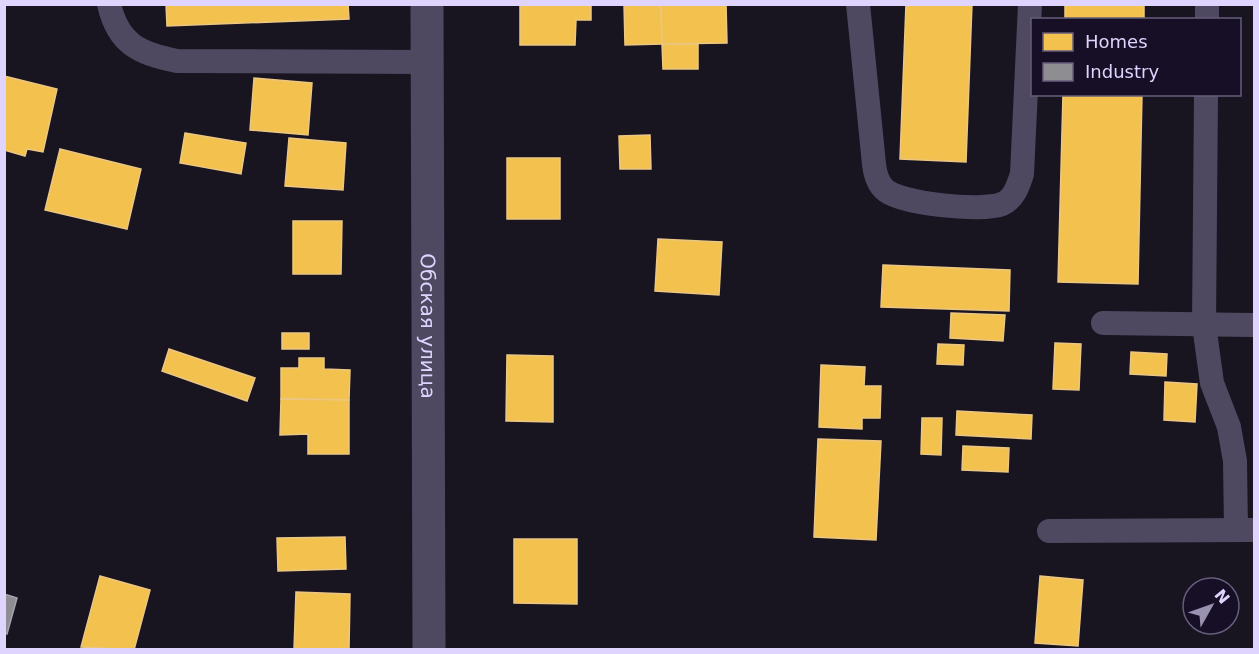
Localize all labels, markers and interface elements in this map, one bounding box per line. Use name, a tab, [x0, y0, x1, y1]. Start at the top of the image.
legend	[1031, 18, 1241, 96]
text: Homes	[1085, 31, 1148, 52]
text: Industry	[1085, 61, 1159, 82]
street label: Обская улица	[416, 253, 440, 399]
north arrow	[1181, 576, 1241, 636]
text: N	[1211, 585, 1234, 608]

